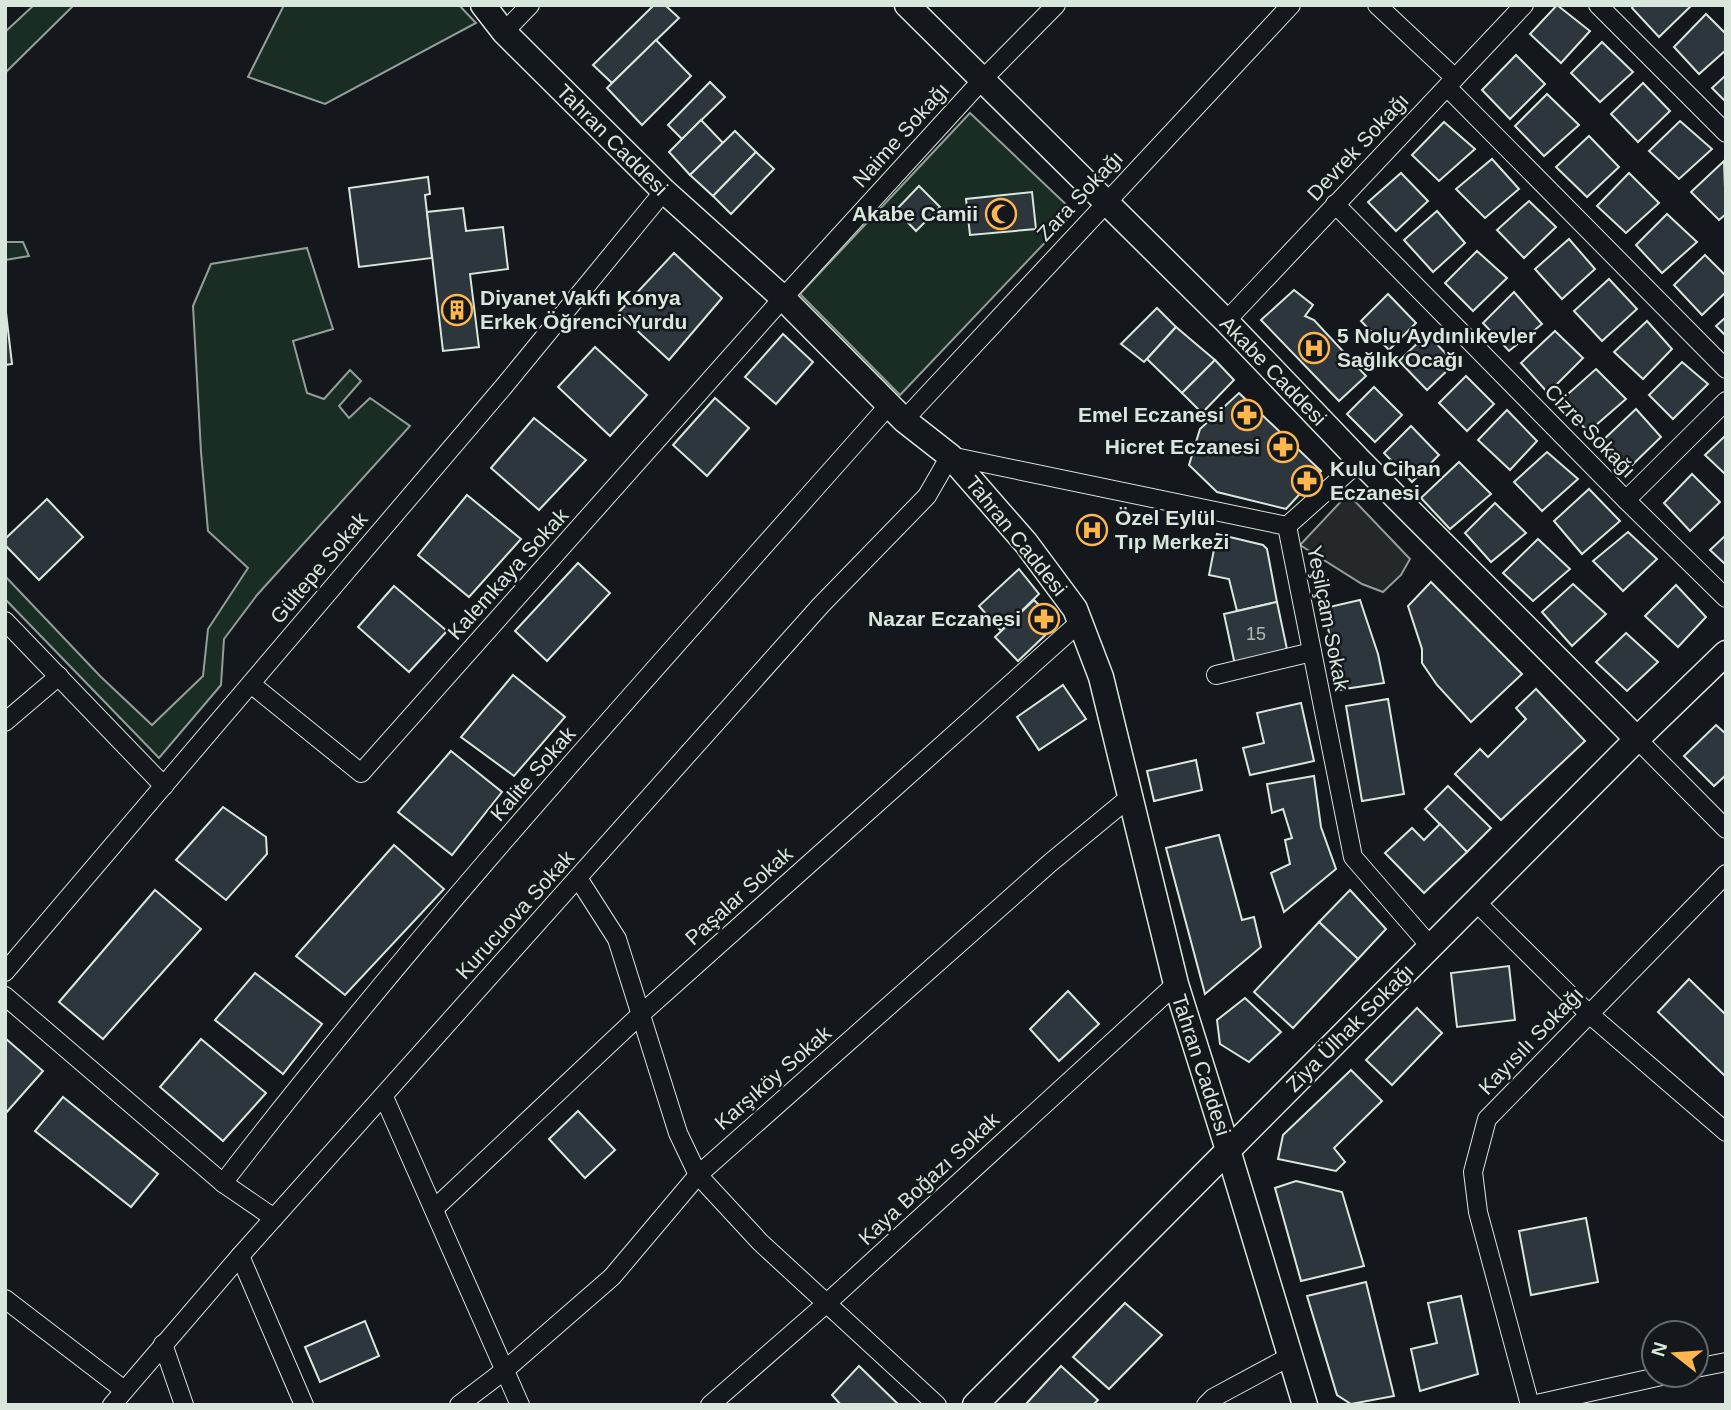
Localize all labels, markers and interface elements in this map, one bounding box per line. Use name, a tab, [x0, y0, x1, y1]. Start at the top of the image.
street label: Naime Sokağı	[848, 78, 953, 191]
street label: Tahran Caddesi	[552, 80, 672, 200]
street label: Devrek Sokağı	[1302, 88, 1413, 205]
street label: Zara Sokağı	[1032, 146, 1127, 245]
mosque icon: Akabe Camii	[984, 197, 1018, 231]
place label: Akabe Camii	[852, 202, 978, 225]
place label: Diyanet Vakfı Konya Erkek Öğrenci Yurdu	[480, 286, 687, 333]
building icon: Diyanet Vakfı Konya Erkek Öğrenci Yurdu	[440, 293, 474, 327]
street label: Akabe Caddesi	[1216, 311, 1331, 430]
place label: 5 Nolu Aydınlıkevler Sağlık Ocağı	[1337, 324, 1536, 371]
hospital icon: 5 Nolu Aydınlıkevler Sağlık Ocağı	[1297, 331, 1331, 365]
street label: Cizre Sokağı	[1540, 379, 1640, 482]
pharmacy icon: Emel Eczanesi	[1230, 398, 1264, 432]
place label: Emel Eczanesi	[1078, 403, 1224, 426]
pharmacy icon: Hicret Eczanesi	[1266, 430, 1300, 464]
place label: Hicret Eczanesi	[1105, 435, 1260, 458]
place label: Kulu Cihan Eczanesi	[1330, 457, 1441, 504]
pharmacy icon: Kulu Cihan Eczanesi	[1290, 464, 1324, 498]
street label: Tahran Caddesi	[961, 471, 1072, 600]
street label: Kalemkaya Sokak	[443, 503, 573, 644]
place label: Özel Eylül Tıp Merkezi	[1115, 506, 1229, 553]
street label: Gültepe Sokak	[266, 507, 372, 628]
hospital icon: Özel Eylül Tıp Merkezi	[1075, 513, 1109, 547]
street label: Yeşilçam Sokak	[1303, 543, 1354, 693]
pharmacy icon: Nazar Eczanesi	[1027, 602, 1061, 636]
place label: Nazar Eczanesi	[868, 607, 1021, 630]
house number: 15	[1246, 624, 1266, 644]
street label: Kalite Sokak	[486, 722, 580, 825]
street label: Paşalar Sokak	[681, 841, 797, 949]
street label: Kurucuova Sokak	[451, 845, 579, 984]
street label: Ziya Ülhak Sokağı	[1281, 959, 1418, 1096]
street label: Kayısılı Sokağı	[1474, 982, 1588, 1099]
street label: Tahran Caddesi	[1168, 991, 1235, 1138]
street label: Karşıköy Sokak	[710, 1021, 836, 1134]
street label: Kaya Boğazı Sokak	[854, 1107, 1004, 1250]
north arrow	[1640, 1319, 1710, 1389]
text: N	[1647, 1340, 1671, 1359]

